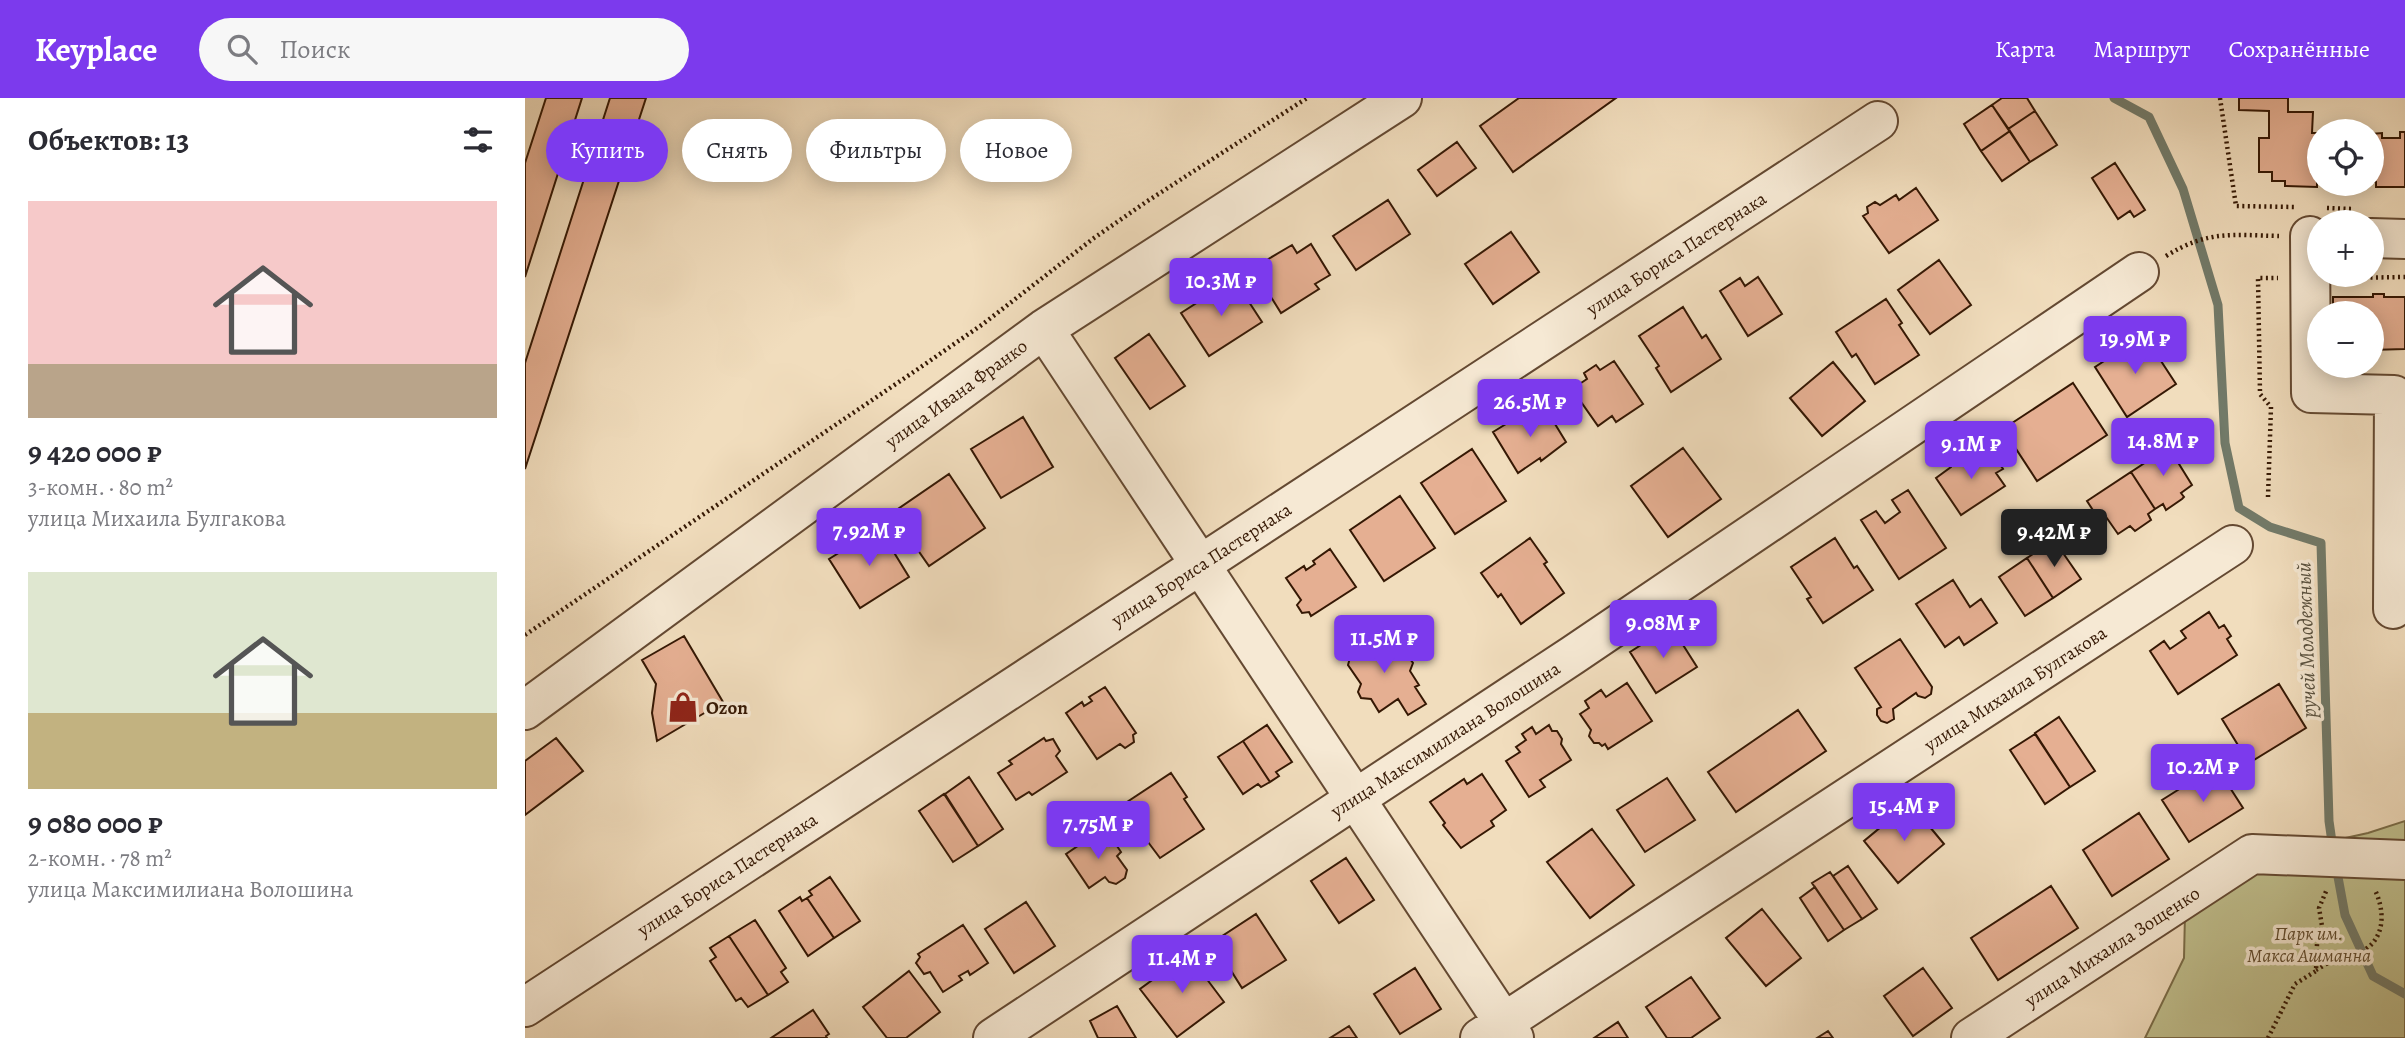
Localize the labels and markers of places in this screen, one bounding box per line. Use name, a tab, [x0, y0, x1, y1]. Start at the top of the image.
pin: 10.3M ₽	[1156, 258, 1286, 318]
pin: 19.9M ₽	[2070, 316, 2200, 376]
pin: 26.5M ₽	[1465, 380, 1595, 439]
pin: 14.8M ₽	[2098, 418, 2228, 478]
pin: 9.1M ₽	[1914, 422, 2028, 481]
pin: 7.92M ₽	[804, 508, 934, 568]
pin: 9.42M ₽	[1989, 510, 2119, 569]
pin: 9.08M ₽	[1598, 601, 1728, 660]
pin: 11.5M ₽	[1319, 616, 1449, 675]
shop icon: Ozon	[666, 690, 700, 724]
place label: Ozon	[706, 695, 748, 721]
pin: 10.2M ₽	[2138, 744, 2268, 804]
pin: 15.4M ₽	[1839, 784, 1969, 843]
pin: 7.75M ₽	[1033, 802, 1163, 861]
pin: 11.4M ₽	[1117, 936, 1247, 995]

